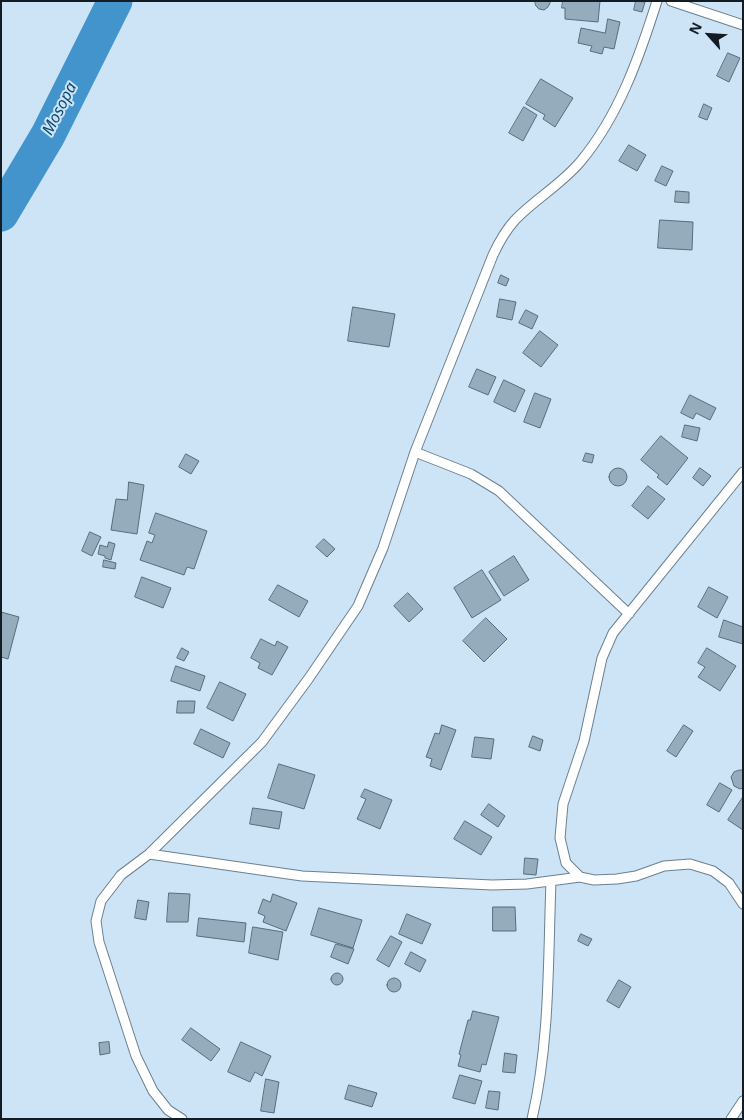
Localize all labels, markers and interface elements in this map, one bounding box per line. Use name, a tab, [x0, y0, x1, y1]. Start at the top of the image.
north arrow	[684, 10, 734, 60]
text: N	[684, 19, 706, 37]
water label: Mosopa	[39, 79, 81, 139]

